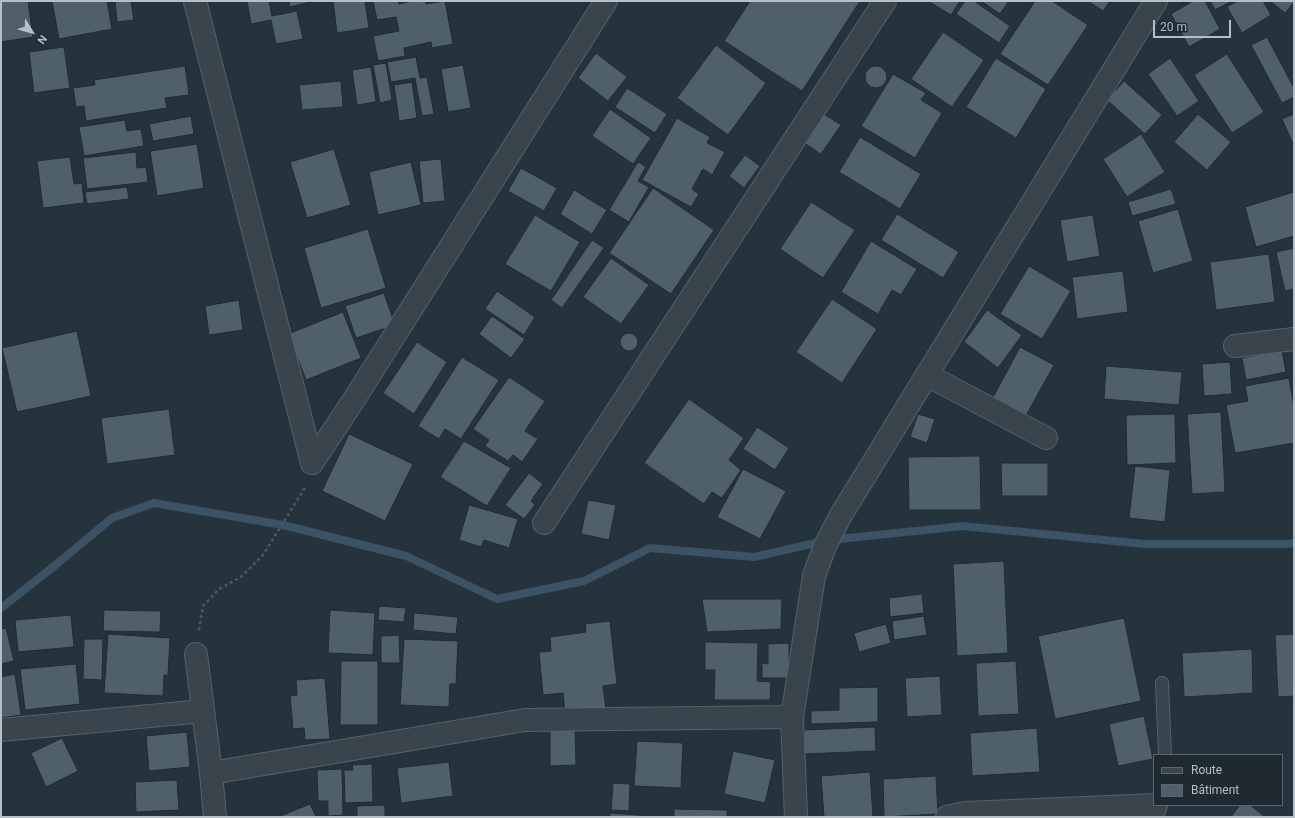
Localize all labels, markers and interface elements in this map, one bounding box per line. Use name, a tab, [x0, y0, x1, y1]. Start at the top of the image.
north arrow	[12, 12, 52, 52]
scale bar	[1155, 12, 1233, 38]
text: 20 m	[1160, 20, 1187, 34]
text: N	[34, 33, 50, 47]
legend	[1153, 754, 1283, 806]
text: Route	[1191, 763, 1222, 777]
text: Bâtiment	[1191, 783, 1239, 797]

